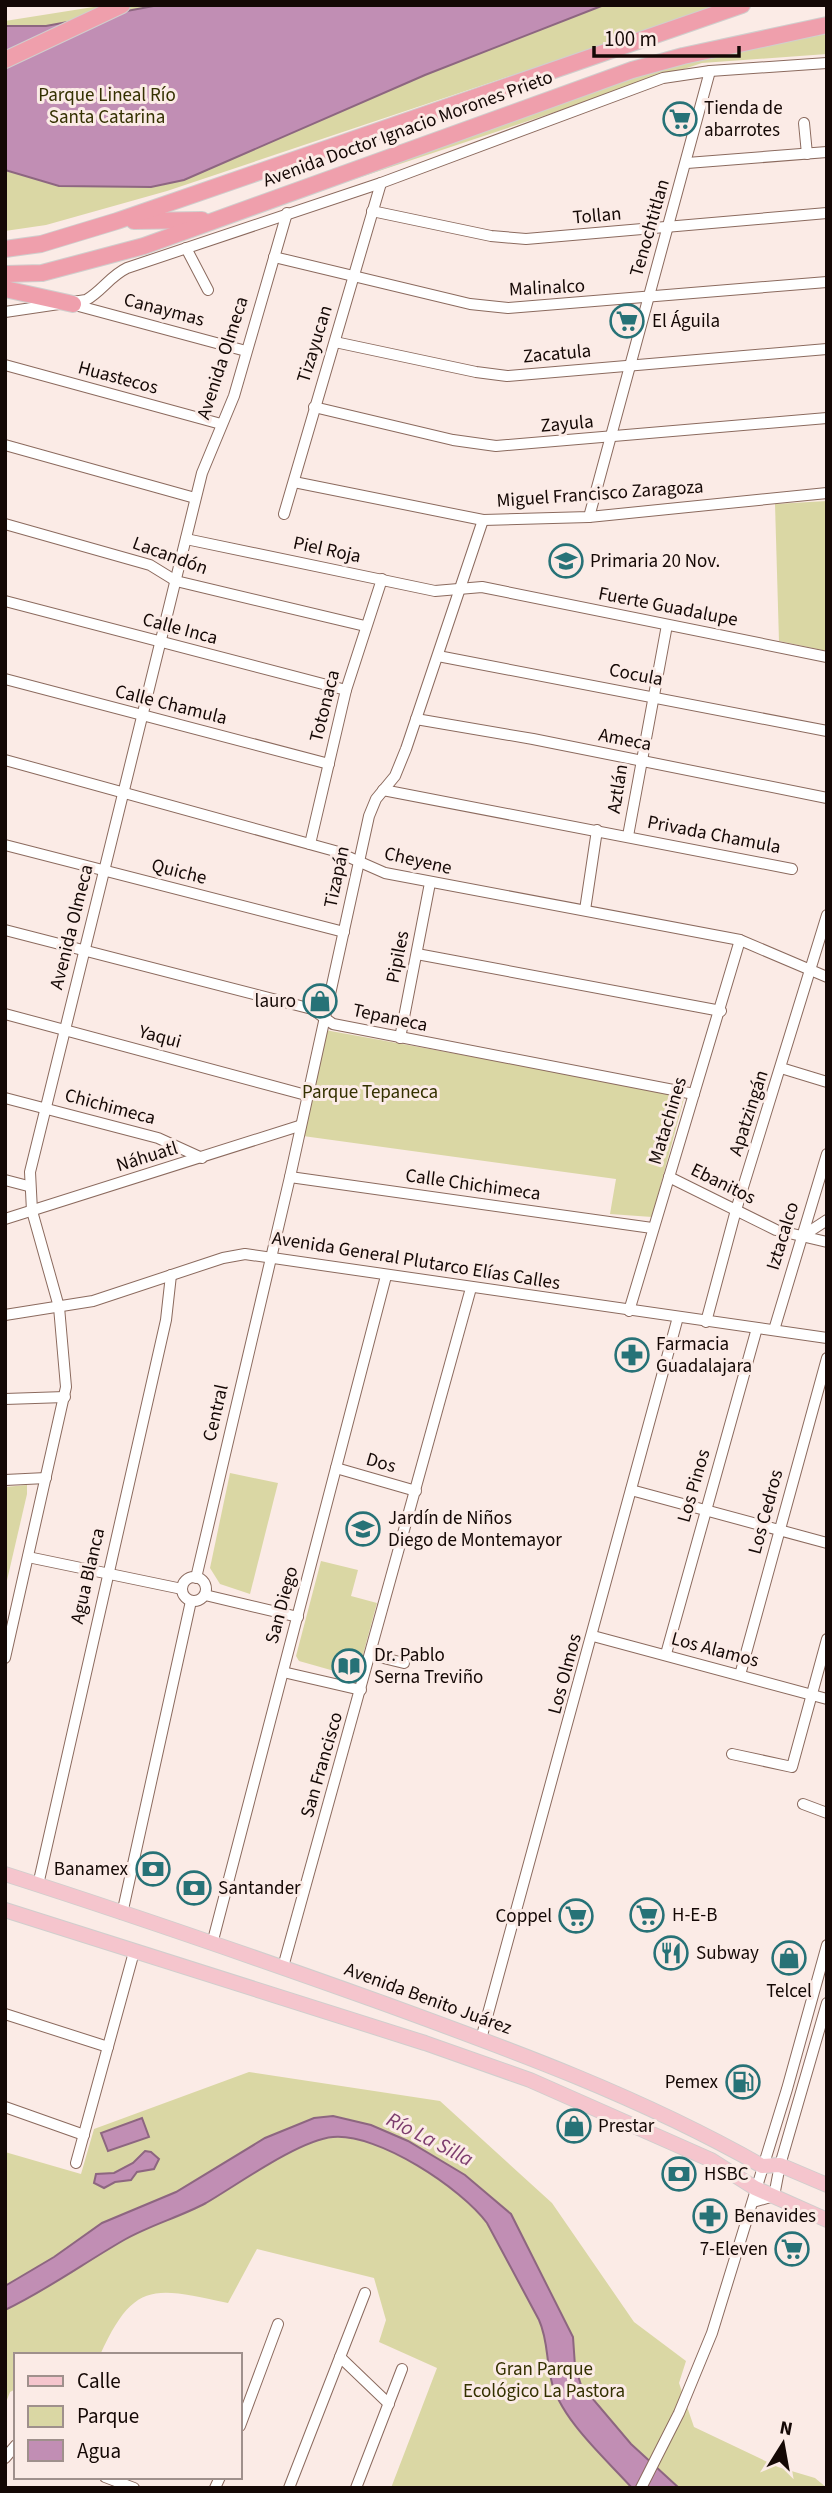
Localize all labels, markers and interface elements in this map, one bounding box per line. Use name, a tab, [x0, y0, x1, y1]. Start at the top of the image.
scale bar	[594, 14, 739, 58]
text: 100 m	[604, 24, 657, 54]
street label: Avenida Doctor Ignacio Morones Prieto	[259, 64, 557, 194]
park label: Parque Lineal Río Santa Catarina	[38, 82, 176, 131]
place label: Tienda de abarrotes	[704, 95, 783, 144]
supermarket icon: Tienda de abarrotes	[661, 100, 699, 138]
street label: Tenochtitlan	[623, 176, 677, 280]
street label: Tollan	[571, 200, 623, 232]
street label: Malinalco	[508, 273, 586, 303]
street label: Canaymas	[121, 286, 207, 334]
street label: Avenida Olmeca	[190, 293, 256, 423]
street label: Tizayucan	[290, 302, 340, 386]
supermarket icon: El Águila	[608, 302, 646, 340]
place label: El Águila	[652, 308, 720, 335]
street label: Zacatula	[522, 338, 592, 370]
street label: Huastecos	[75, 354, 161, 402]
street label: Zayula	[539, 408, 595, 440]
street label: Miguel Francisco Zaragoza	[496, 473, 704, 515]
street label: Lacandón	[128, 530, 212, 582]
street label: Piel Roja	[291, 530, 363, 570]
school or university icon: Primaria 20 Nov.	[547, 542, 585, 580]
place label: Primaria 20 Nov.	[590, 548, 720, 575]
street label: Fuerte Guadalupe	[596, 580, 740, 634]
street label: Calle Inca	[139, 606, 221, 652]
street label: Cocula	[607, 657, 665, 693]
street label: Totonaca	[303, 667, 347, 745]
street label: Calle Chamula	[112, 678, 230, 732]
street label: Ameca	[596, 722, 654, 758]
street label: Aztlán	[601, 762, 635, 816]
street label: Privada Chamula	[645, 809, 783, 861]
street label: Cheyene	[381, 840, 455, 882]
street label: Tizapán	[317, 844, 357, 910]
street label: Quiche	[149, 852, 209, 892]
street label: Avenida Olmeca	[43, 862, 101, 992]
street label: Pipiles	[380, 928, 416, 986]
shop icon: lauro	[301, 982, 339, 1020]
place label: lauro	[255, 988, 296, 1015]
street label: Tepaneca	[350, 997, 430, 1039]
street label: Yaqui	[135, 1018, 184, 1056]
street label: Apatzingán	[722, 1067, 776, 1159]
street label: Matachines	[642, 1074, 694, 1168]
park label: Parque Tepaneca	[302, 1079, 438, 1106]
street label: Chichimeca	[62, 1082, 158, 1132]
street label: Náhuatl	[113, 1135, 181, 1179]
street label: Ebanitos	[686, 1157, 760, 1211]
street label: Calle Chichimeca	[404, 1162, 542, 1208]
street label: Iztacalco	[760, 1199, 806, 1273]
street label: Avenida General Plutarco Elías Calles	[270, 1225, 562, 1297]
place label: Farmacia Guadalajara	[656, 1331, 752, 1380]
pharmacy icon: Farmacia Guadalajara	[613, 1336, 651, 1374]
street label: Central	[196, 1382, 236, 1444]
street label: Dos	[363, 1446, 399, 1480]
street label: Los Pinos	[671, 1446, 717, 1526]
street label: Los Cedros	[742, 1467, 790, 1557]
place label: Jardín de Niños Diego de Montemayor	[388, 1505, 562, 1554]
school or university icon: Jardín de Niños Diego de Montemayor	[344, 1510, 382, 1548]
street label: Agua Blanca	[64, 1525, 112, 1627]
street label: San Diego	[259, 1563, 305, 1647]
street label: Los Alamos	[668, 1625, 762, 1675]
street label: Los Olmos	[541, 1631, 589, 1717]
place label: Dr. Pablo Serna Treviño	[374, 1642, 483, 1691]
library icon: Dr. Pablo Serna Treviño	[330, 1647, 368, 1685]
street label: San Francisco	[294, 1709, 350, 1821]
bank icon: Banamex	[134, 1850, 172, 1888]
place label: Banamex	[54, 1856, 129, 1883]
bank icon: Santander	[175, 1869, 213, 1907]
place label: Santander	[218, 1875, 301, 1902]
supermarket icon: H-E-B	[628, 1896, 666, 1934]
supermarket icon: Coppel	[557, 1897, 595, 1935]
place label: H-E-B	[672, 1902, 717, 1929]
place label: Coppel	[495, 1903, 552, 1930]
restaurant icon: Subway	[652, 1934, 690, 1972]
shop icon: Telcel	[770, 1939, 808, 1977]
place label: Subway	[696, 1940, 759, 1967]
street label: Avenida Benito Juárez	[341, 1956, 515, 2042]
place label: Telcel	[766, 1978, 812, 2005]
fuel station icon: Pemex	[724, 2063, 762, 2101]
place label: Pemex	[665, 2069, 719, 2096]
water label: Río La Silla	[381, 2104, 479, 2174]
shop icon: Prestar	[555, 2107, 593, 2145]
place label: Prestar	[598, 2113, 655, 2140]
bank icon: HSBC	[660, 2155, 698, 2193]
place label: HSBC	[704, 2161, 749, 2188]
pharmacy icon: Benavides	[691, 2197, 729, 2235]
place label: Benavides	[734, 2203, 816, 2230]
supermarket icon: 7-Eleven	[773, 2230, 811, 2268]
place label: 7-Eleven	[700, 2236, 768, 2263]
legend	[14, 2353, 242, 2479]
park label: Gran Parque Ecológico La Pastora	[463, 2356, 625, 2405]
text: Calle	[77, 2366, 121, 2396]
text: Parque	[77, 2401, 139, 2431]
north arrow	[748, 2409, 818, 2479]
text: N	[777, 2414, 795, 2443]
text: Agua	[77, 2436, 121, 2466]

